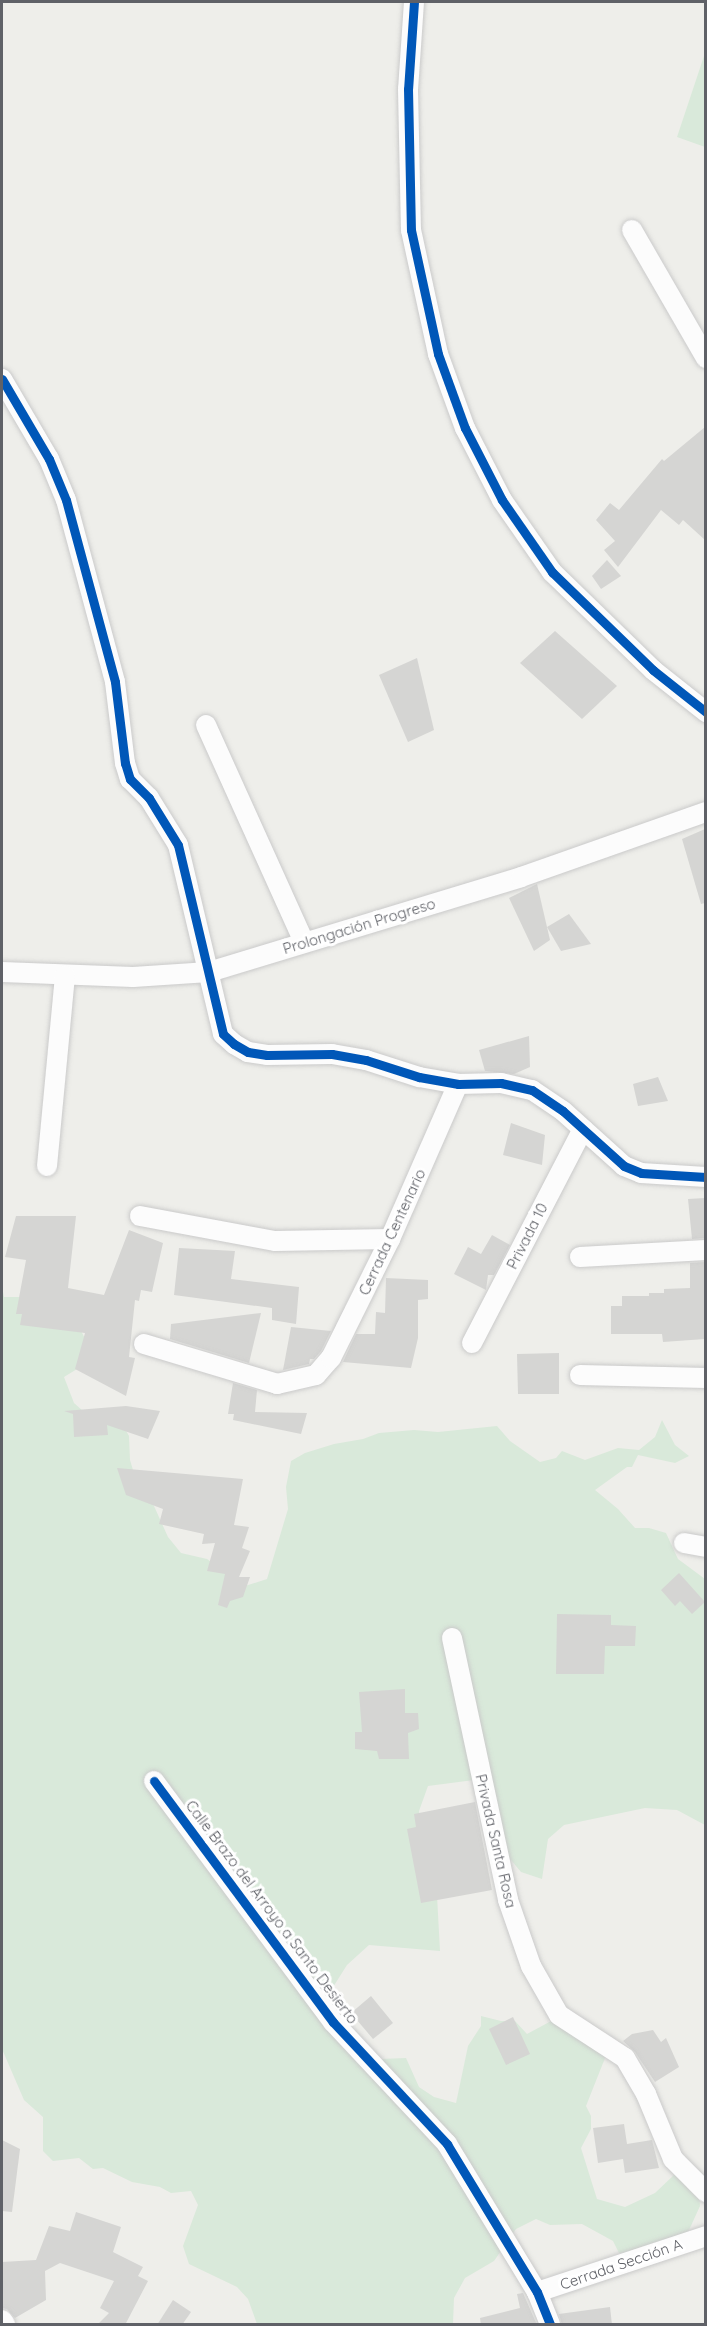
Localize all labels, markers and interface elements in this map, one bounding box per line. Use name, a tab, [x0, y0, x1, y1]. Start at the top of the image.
street label: Prolongación Progreso	[281, 894, 437, 958]
street label: Cerrada Centenario	[355, 1166, 429, 1298]
street label: Privada 10	[503, 1200, 551, 1272]
street label: Privada Santa Rosa	[472, 1772, 520, 1910]
street label: Calle Brazo del Arroyo a Santo Desierto	[182, 1797, 362, 2027]
street label: Cerrada Sección A	[557, 2235, 685, 2293]

